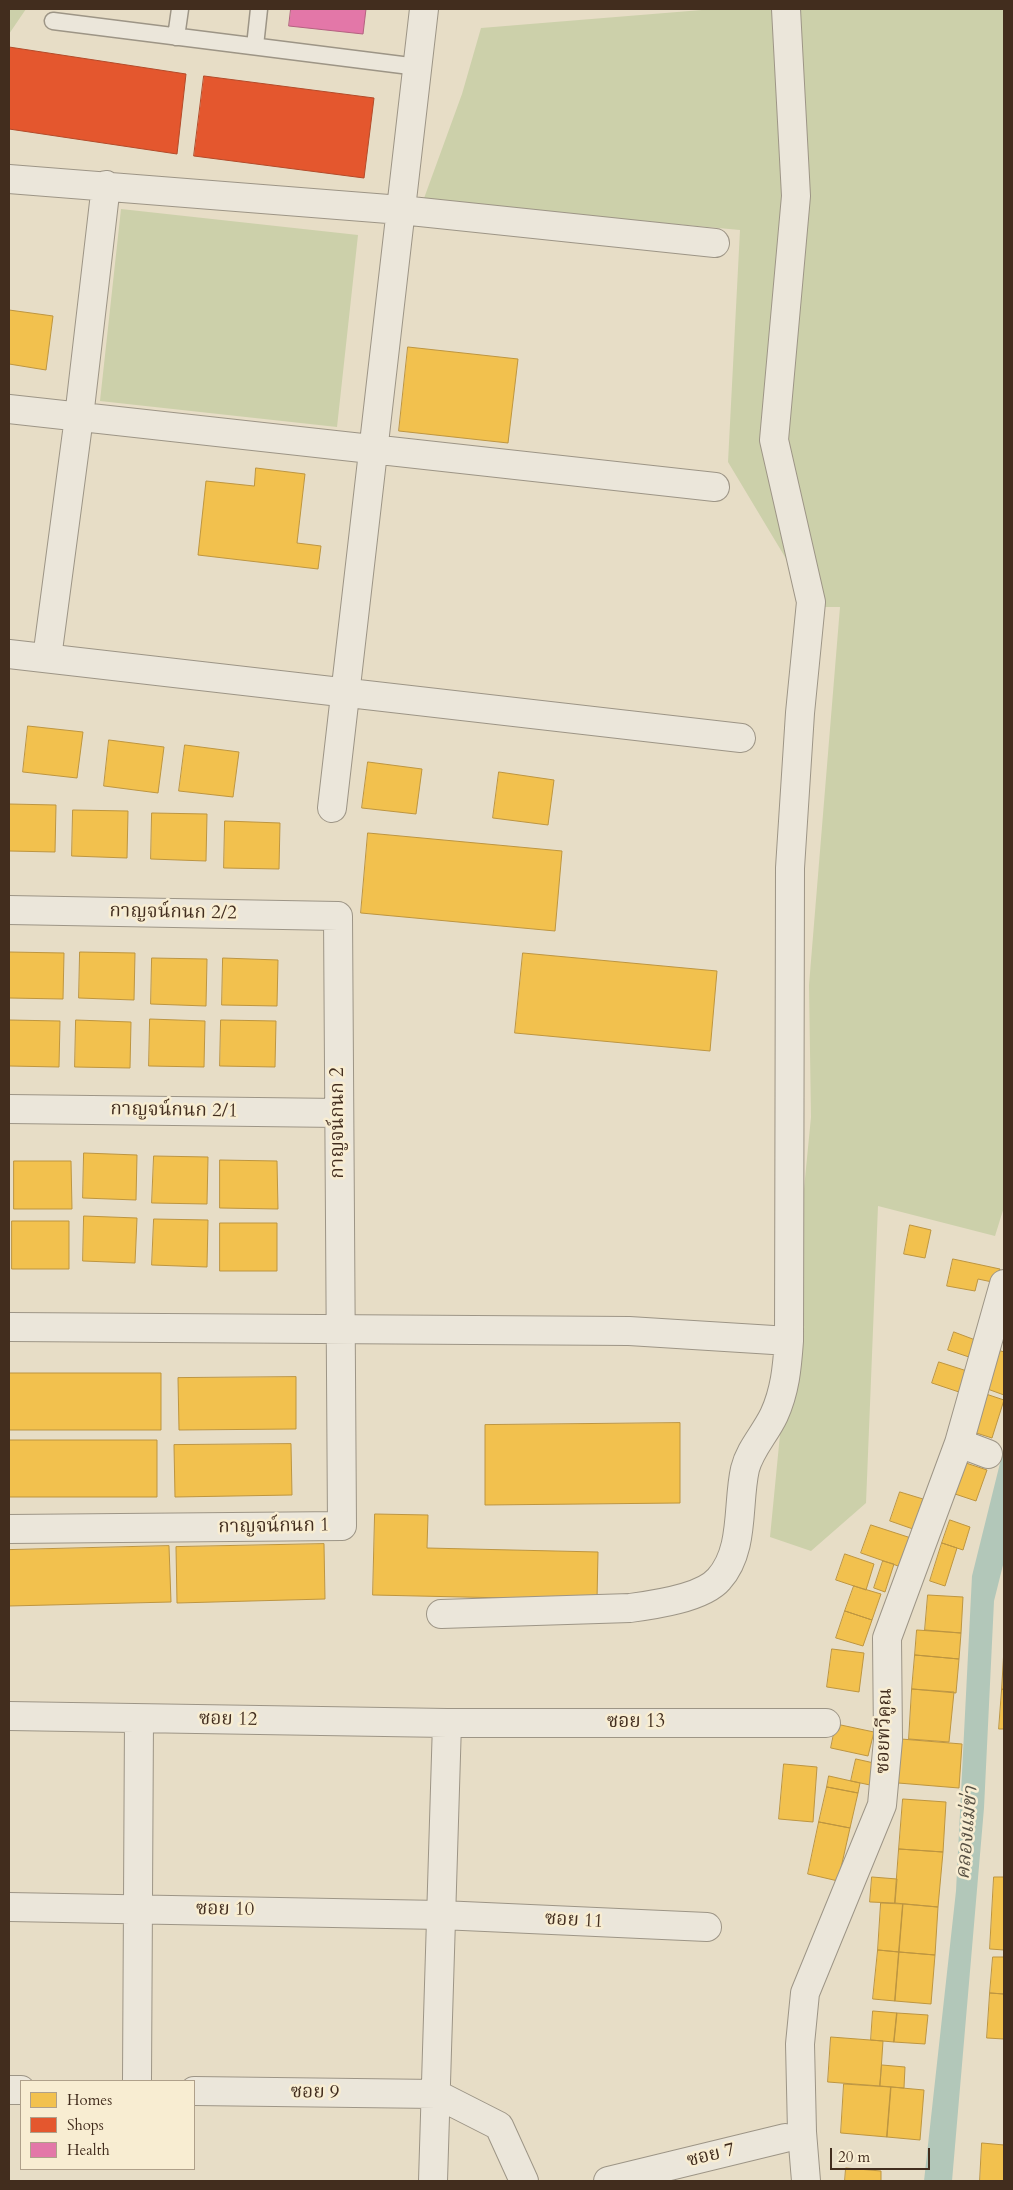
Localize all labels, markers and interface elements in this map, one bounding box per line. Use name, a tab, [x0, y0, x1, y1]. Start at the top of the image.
street label: กาญจน์กนก 2/2	[109, 900, 237, 926]
street label: กาญจน์กนก 2	[328, 1067, 350, 1179]
street label: กาญจน์กนก 2/1	[110, 1098, 238, 1124]
street label: กาญจน์กนก 1	[218, 1515, 330, 1539]
street label: ซอยทวีคูณ	[872, 1688, 898, 1774]
street label: ซอย 12	[199, 1708, 257, 1732]
street label: ซอย 13	[607, 1712, 665, 1734]
water label: คลองแม่ข่า	[952, 1785, 984, 1881]
street label: ซอย 10	[196, 1898, 254, 1922]
street label: ซอย 11	[544, 1908, 604, 1934]
legend	[20, 2080, 195, 2170]
street label: ซอย 9	[290, 2081, 340, 2105]
text: Homes	[67, 2090, 112, 2110]
text: Shops	[67, 2115, 104, 2135]
scale bar	[833, 2138, 933, 2170]
street label: ซอย 7	[685, 2139, 737, 2173]
text: Health	[67, 2140, 110, 2160]
text: 20 m	[838, 2147, 870, 2167]

